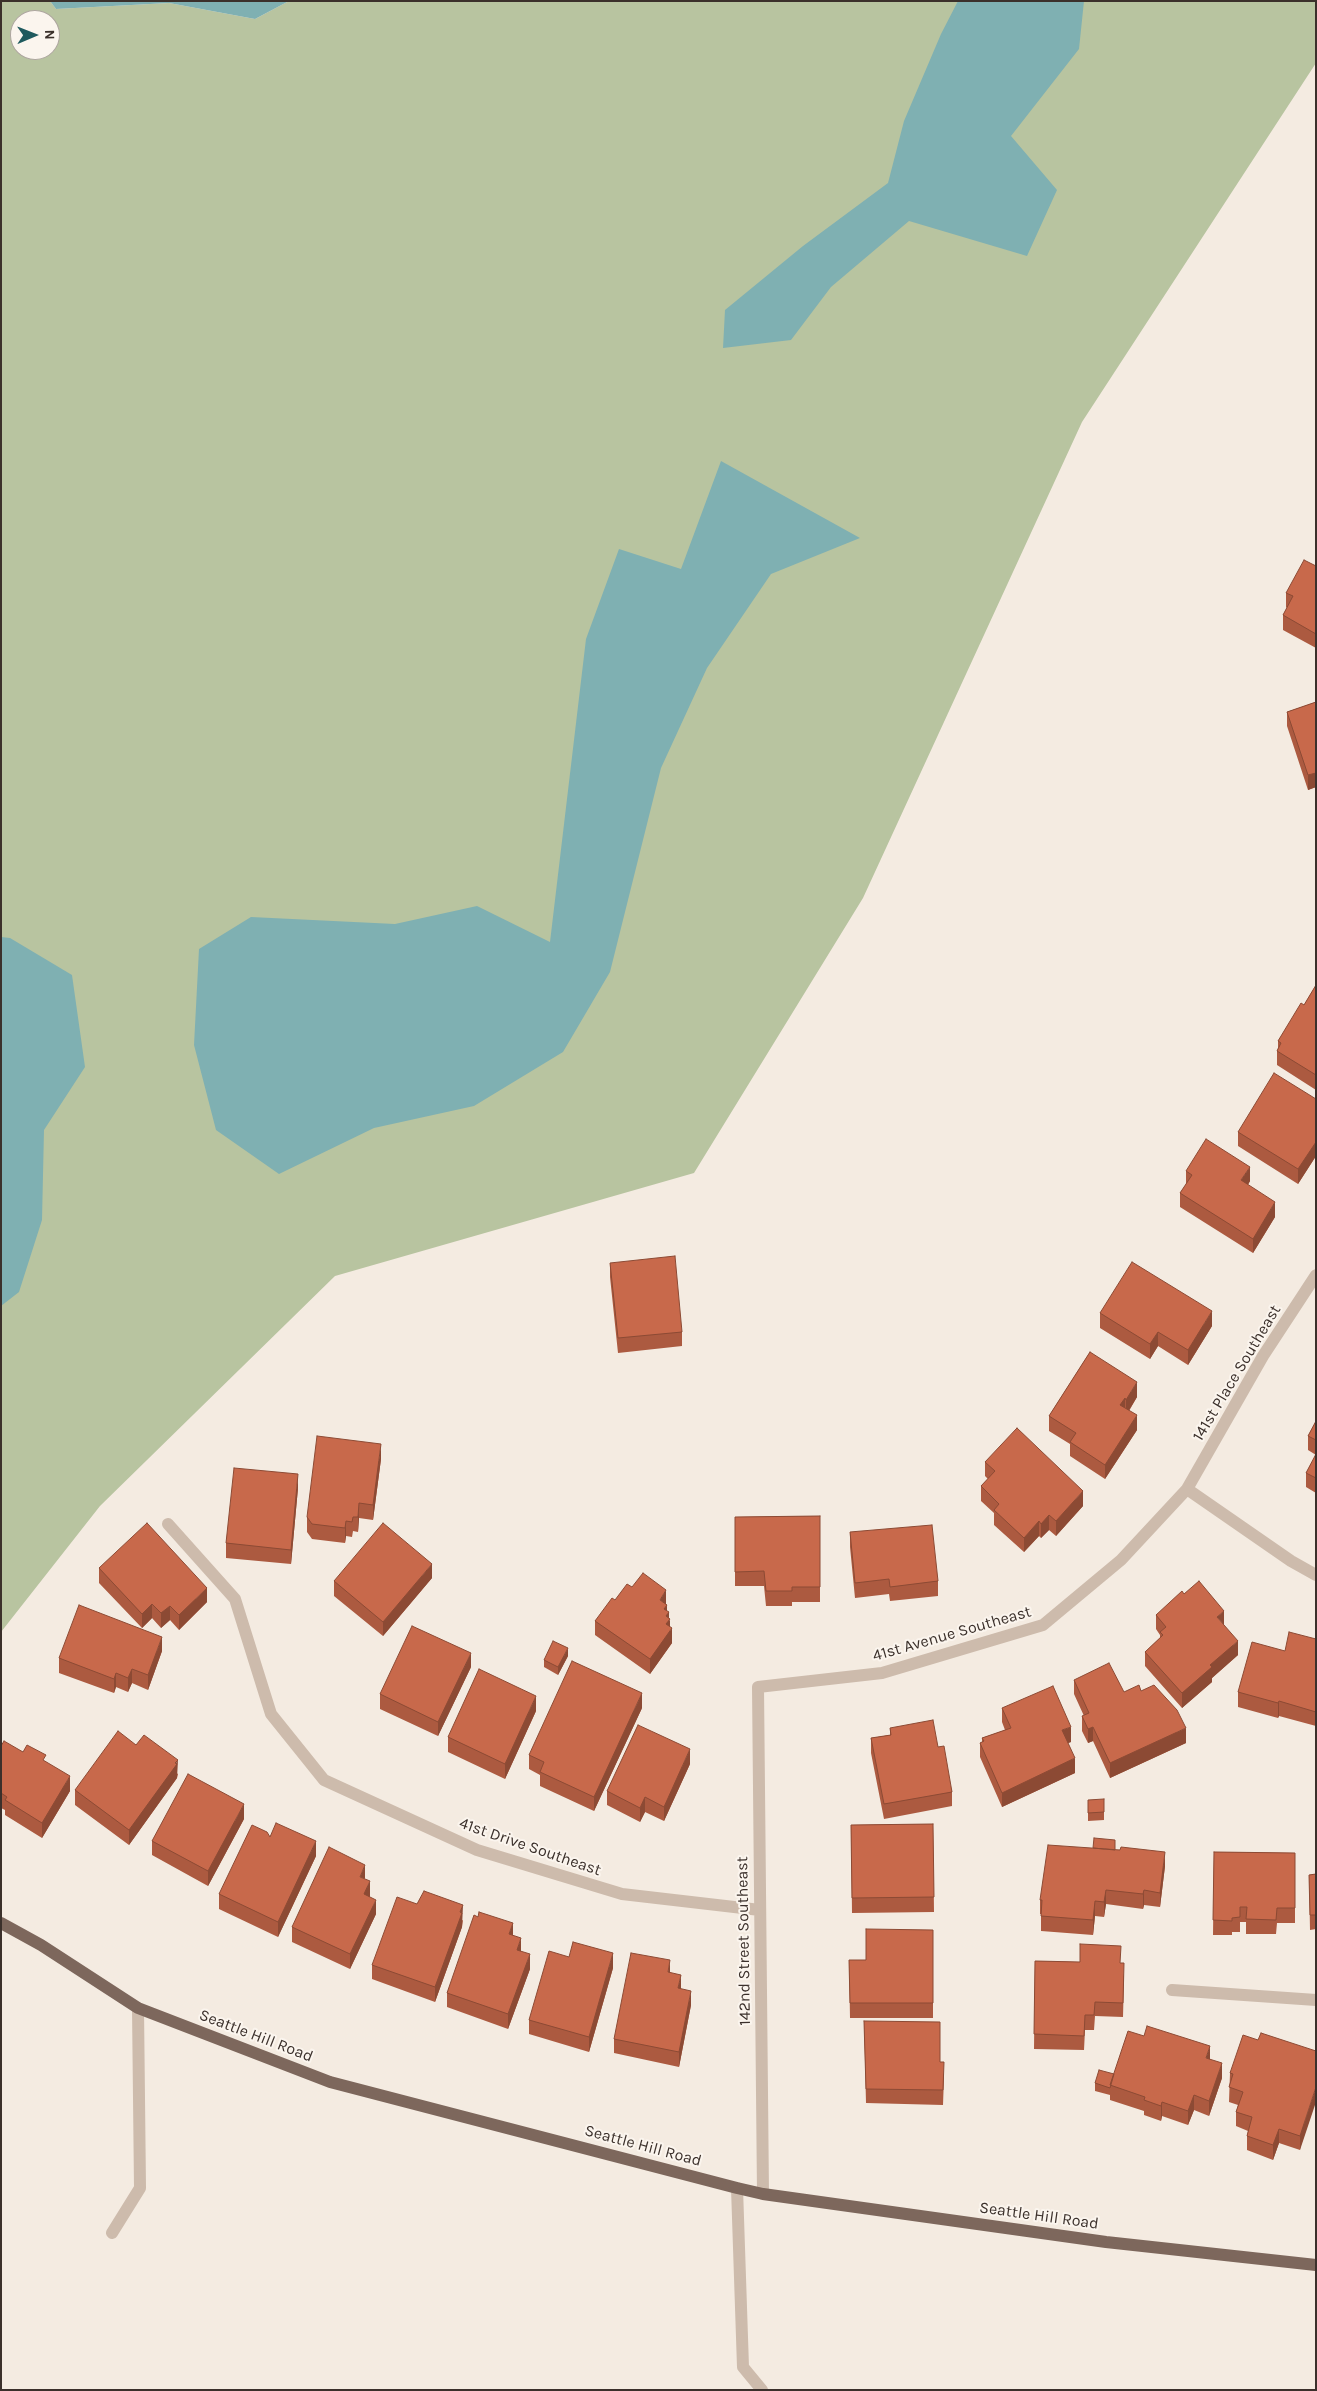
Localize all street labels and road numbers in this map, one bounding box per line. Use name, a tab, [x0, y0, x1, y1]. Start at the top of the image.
street label: 141st Place Southeast	[1189, 1301, 1285, 1445]
street label: 41st Avenue Southeast	[870, 1602, 1034, 1666]
street label: 41st Drive Southeast	[457, 1814, 603, 1880]
street label: 142nd Street Southeast	[733, 1856, 755, 2026]
street label: Seattle Hill Road	[196, 2005, 316, 2067]
street label: Seattle Hill Road	[582, 2121, 704, 2171]
street label: Seattle Hill Road	[978, 2198, 1100, 2234]

